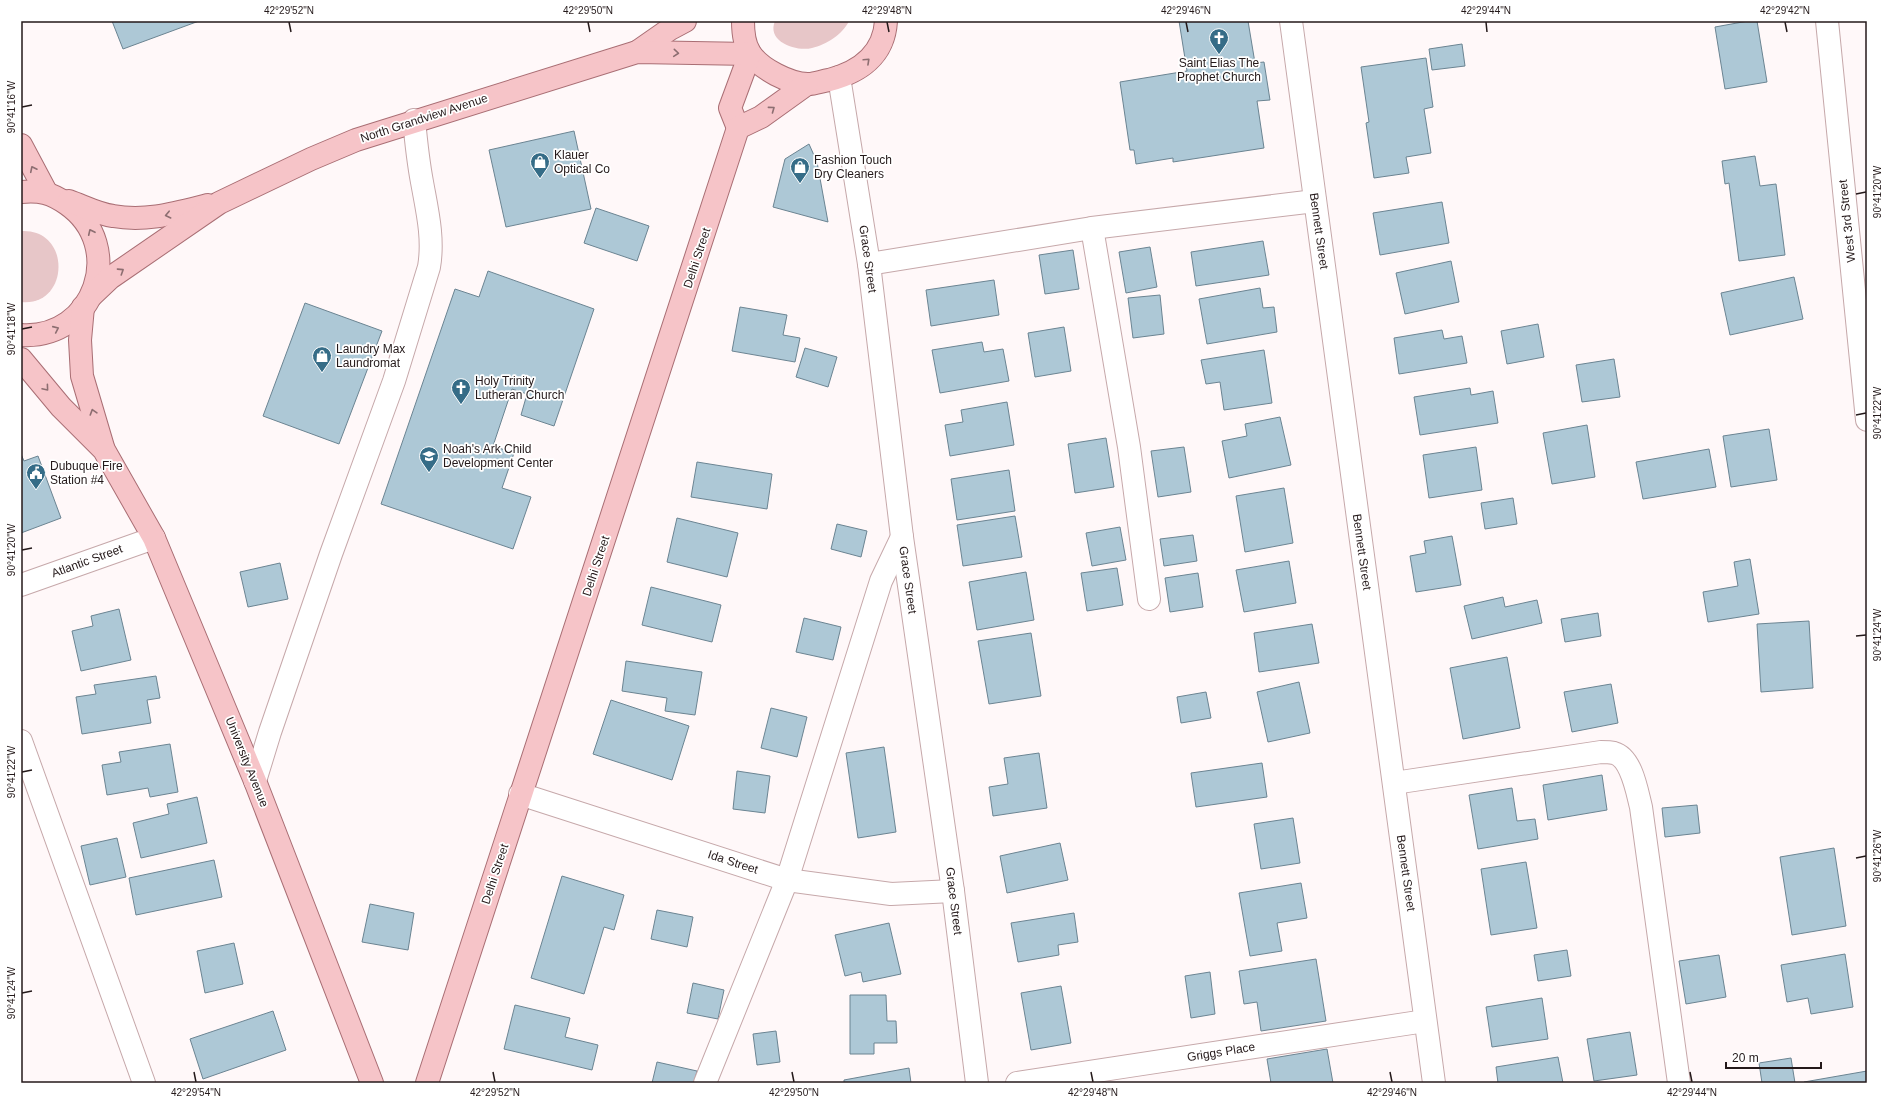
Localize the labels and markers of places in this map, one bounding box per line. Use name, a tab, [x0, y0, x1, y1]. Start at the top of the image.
church icon: Saint Elias The Prophet Church	[1208, 27, 1230, 55]
place label: Saint Elias The Prophet Church	[1177, 56, 1261, 84]
place label: Klauer Optical Co	[554, 148, 610, 176]
shop icon: Klauer Optical Co	[529, 151, 551, 179]
place label: Fashion Touch Dry Cleaners	[814, 153, 892, 181]
shop icon: Fashion Touch Dry Cleaners	[789, 156, 811, 184]
place label: Laundry Max Laundromat	[336, 342, 405, 370]
shop icon: Laundry Max Laundromat	[311, 345, 333, 373]
place label: Holy Trinity Lutheran Church	[475, 374, 564, 402]
church icon: Holy Trinity Lutheran Church	[450, 377, 472, 405]
place label: Noah's Ark Child Development Center	[443, 442, 553, 470]
school or university icon: Noah's Ark Child Development Center	[418, 445, 440, 473]
place label: Dubuque Fire Station #4	[50, 459, 123, 487]
public building icon: Dubuque Fire Station #4	[25, 462, 47, 490]

